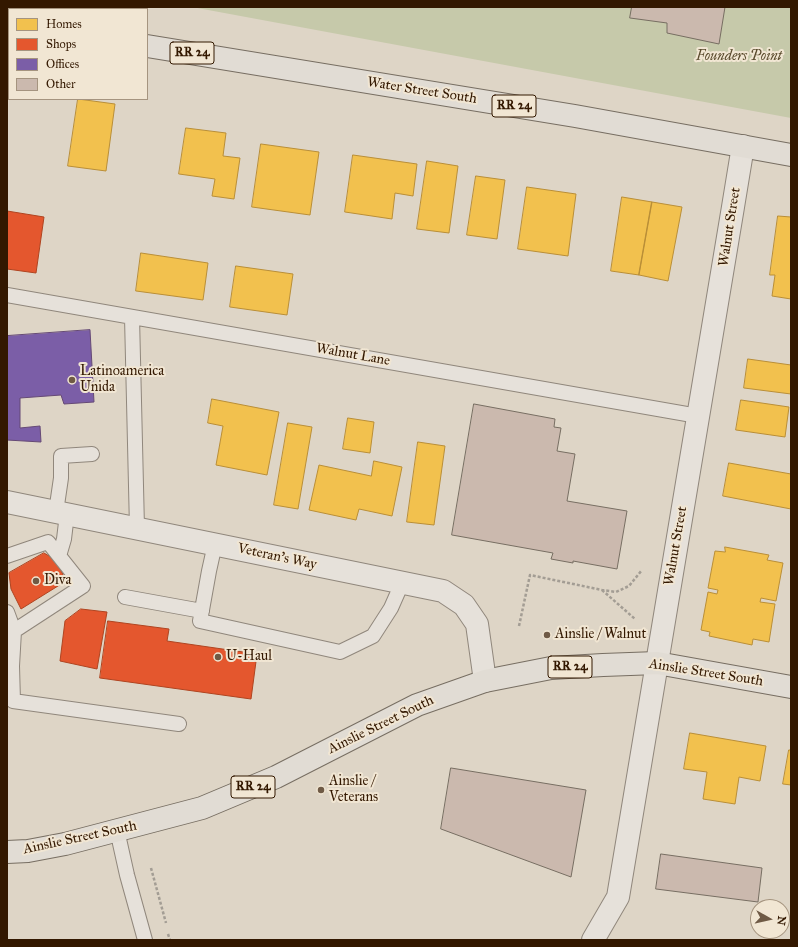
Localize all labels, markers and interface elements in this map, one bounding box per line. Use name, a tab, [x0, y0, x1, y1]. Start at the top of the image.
legend	[8, 8, 148, 100]
text: Homes	[46, 17, 82, 31]
text: Shops	[46, 37, 76, 51]
road number: RR 24	[170, 42, 214, 64]
park label: Founders Point	[696, 49, 782, 65]
text: Offices	[46, 57, 79, 71]
street label: Water Street South	[366, 74, 478, 108]
text: Other	[46, 77, 76, 91]
road number: RR 24	[492, 95, 536, 117]
street label: Walnut Street	[715, 186, 745, 268]
street label: Walnut Lane	[315, 340, 391, 370]
place label: Latinoamerica Unida	[80, 364, 164, 396]
marker: Latinoamerica Unida	[67, 375, 77, 385]
street label: Walnut Street	[661, 505, 691, 587]
street label: Veteran's Way	[236, 540, 318, 574]
place label: Diva	[44, 573, 71, 589]
marker: Diva	[31, 576, 41, 586]
place label: Ainslie / Walnut	[555, 627, 646, 643]
marker: Ainslie / Walnut	[542, 630, 552, 640]
place label: U-Haul	[226, 649, 272, 665]
marker: U-Haul	[213, 652, 223, 662]
road number: RR 24	[548, 656, 592, 678]
street label: Ainslie Street South	[648, 656, 764, 690]
street label: Ainslie Street South	[325, 692, 437, 758]
place label: Ainslie / Veterans	[329, 774, 378, 806]
road number: RR 24	[231, 776, 275, 798]
marker: Ainslie / Veterans	[316, 785, 326, 795]
street label: Ainslie Street South	[22, 818, 138, 858]
north arrow	[750, 899, 790, 939]
text: N	[774, 915, 788, 926]

